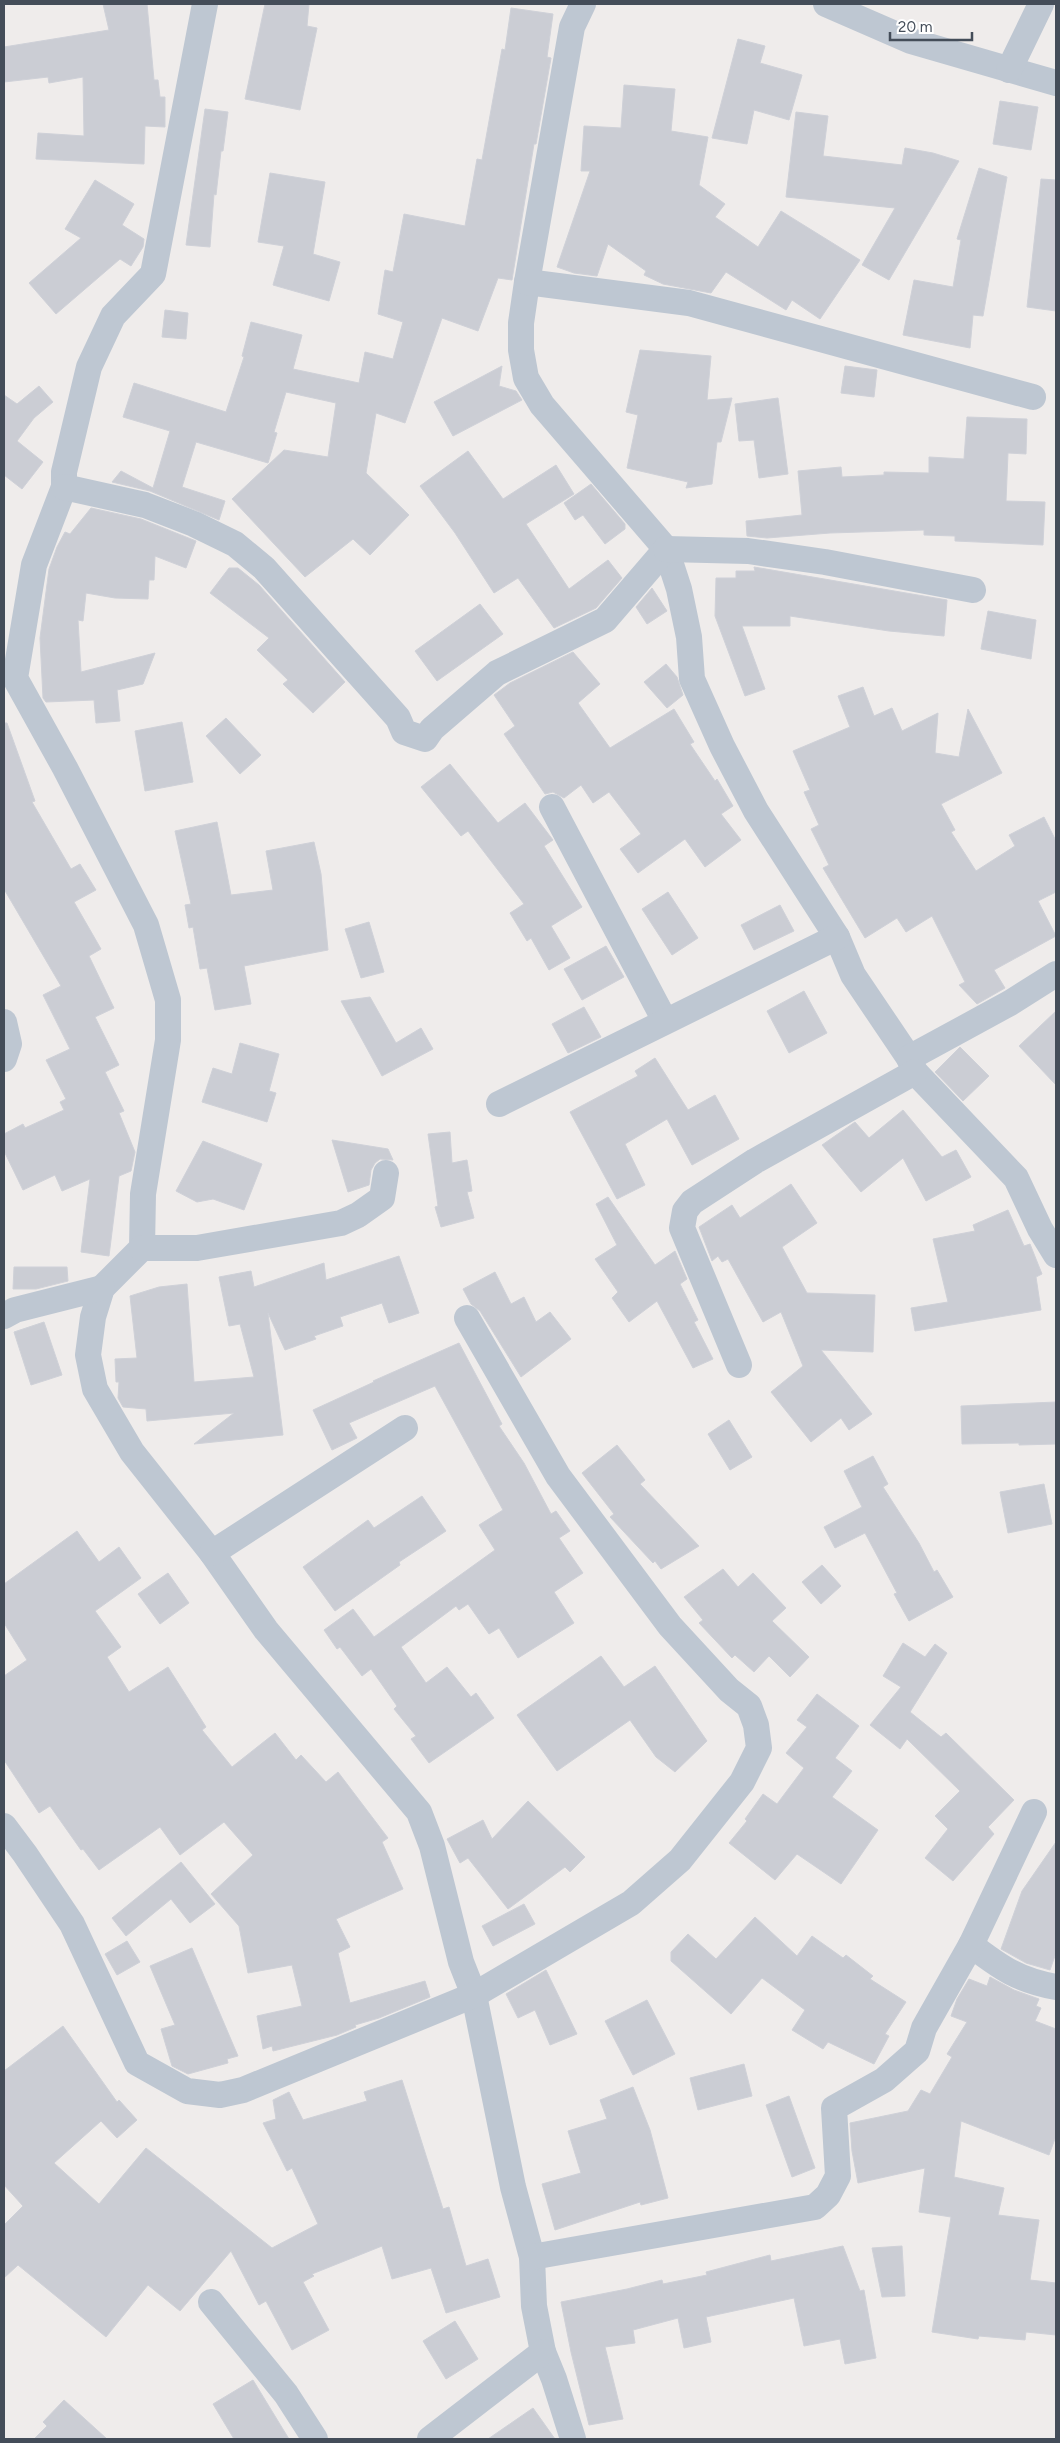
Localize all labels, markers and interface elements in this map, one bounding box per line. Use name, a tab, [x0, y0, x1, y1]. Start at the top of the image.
scale bar	[890, 10, 972, 42]
text: 20 m	[898, 18, 932, 36]

